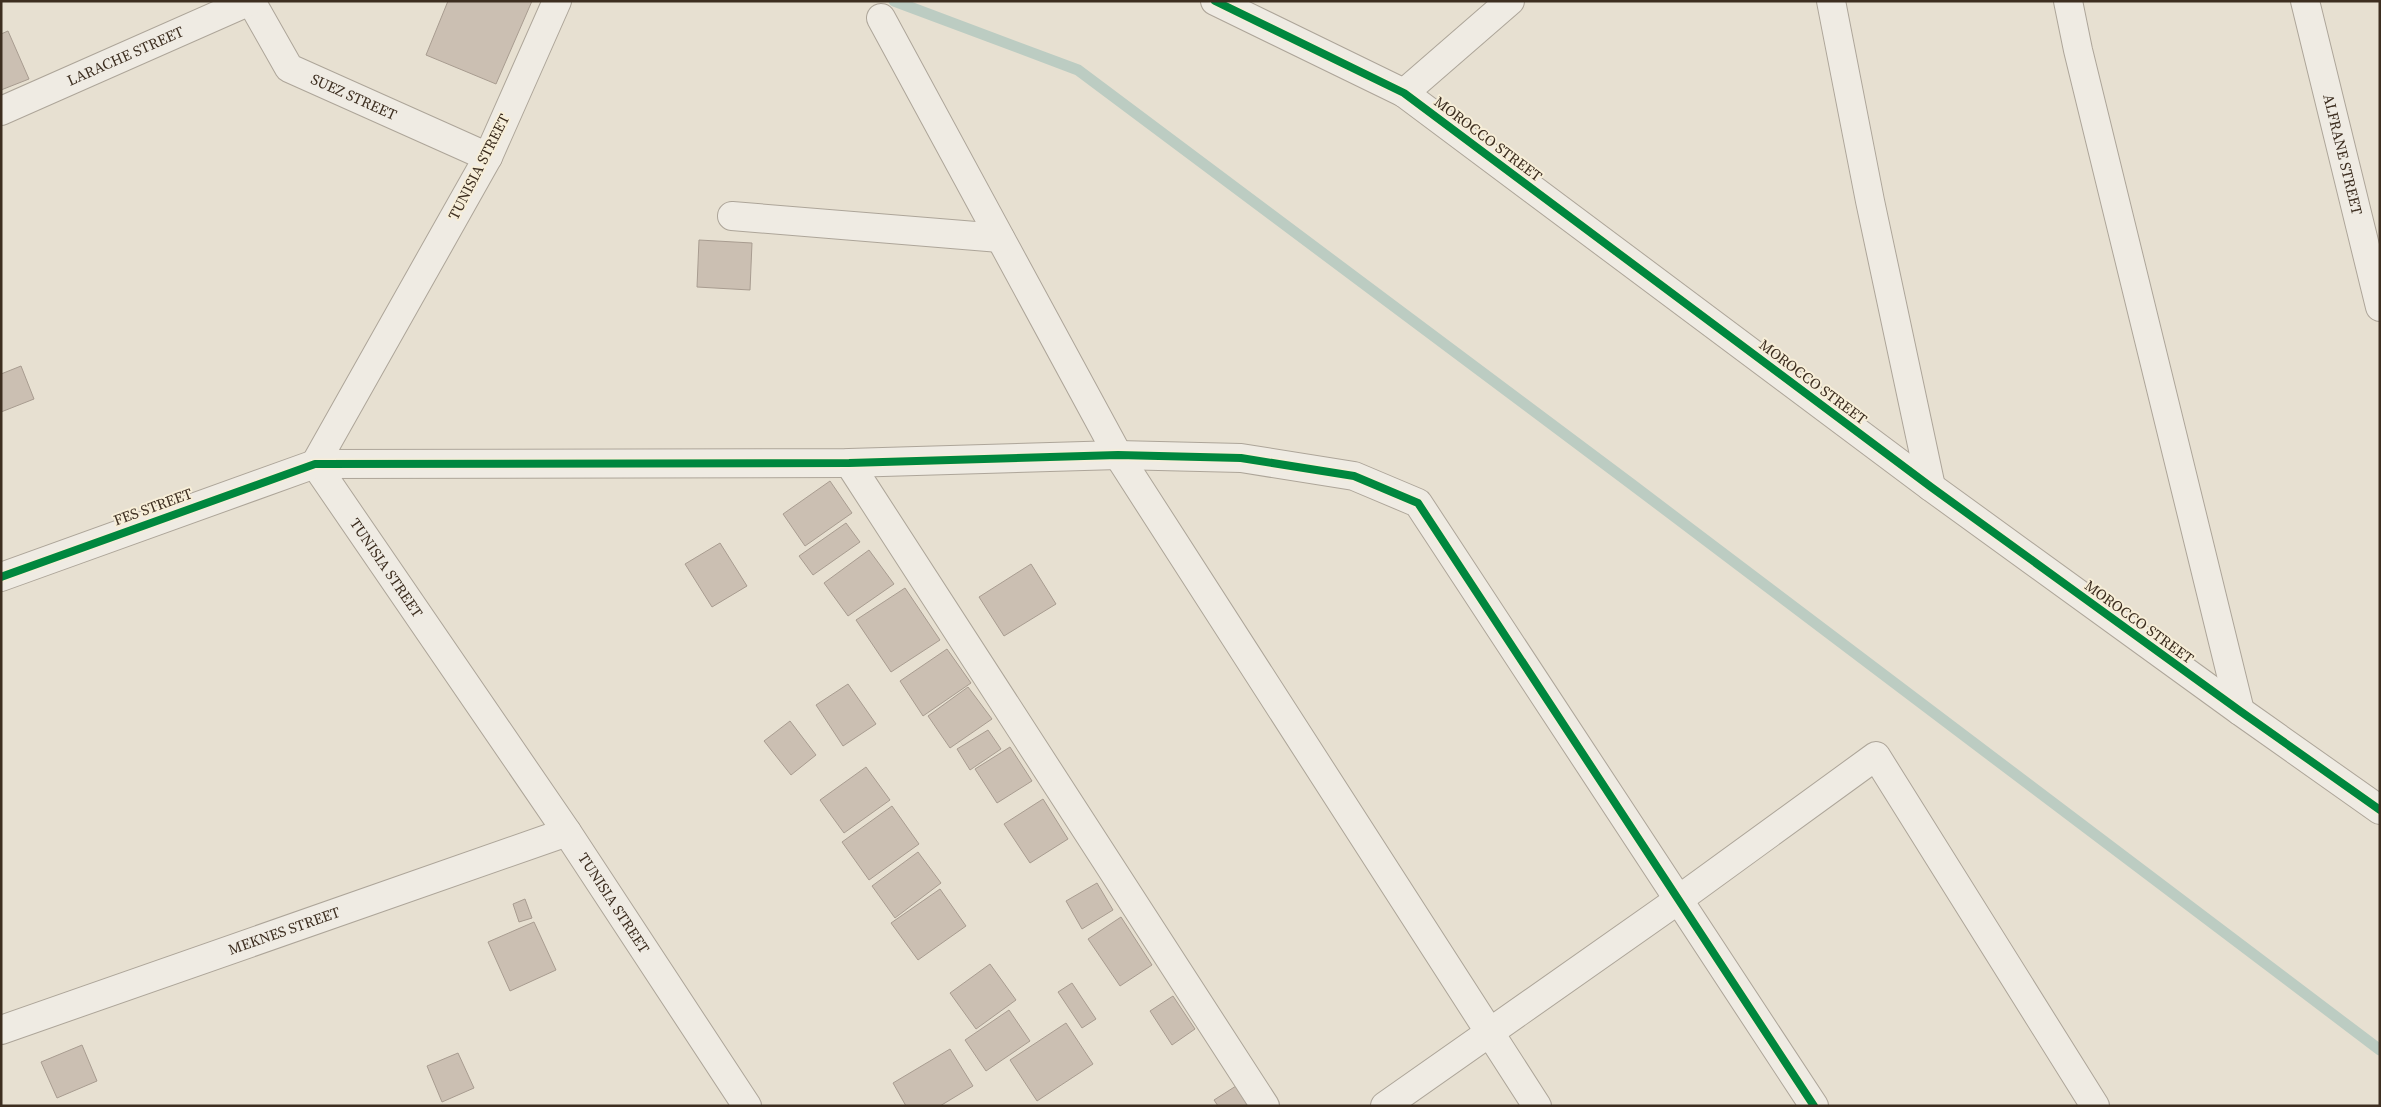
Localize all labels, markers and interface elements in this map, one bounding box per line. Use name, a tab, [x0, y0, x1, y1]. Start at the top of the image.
street label: LARACHE STREET	[64, 21, 187, 91]
street label: SUEZ STREET	[308, 68, 400, 125]
street label: MOROCCO STREET	[1430, 91, 1547, 186]
street label: ALFRANE STREET	[2318, 92, 2368, 217]
street label: TUNISIA STREET	[443, 110, 514, 223]
street label: MOROCCO STREET	[1755, 334, 1872, 429]
street label: FES STREET	[111, 483, 195, 530]
street label: TUNISIA STREET	[345, 514, 428, 622]
street label: MOROCCO STREET	[2080, 575, 2198, 668]
street label: TUNISIA STREET	[573, 848, 655, 957]
street label: MEKNES STREET	[225, 901, 343, 960]

